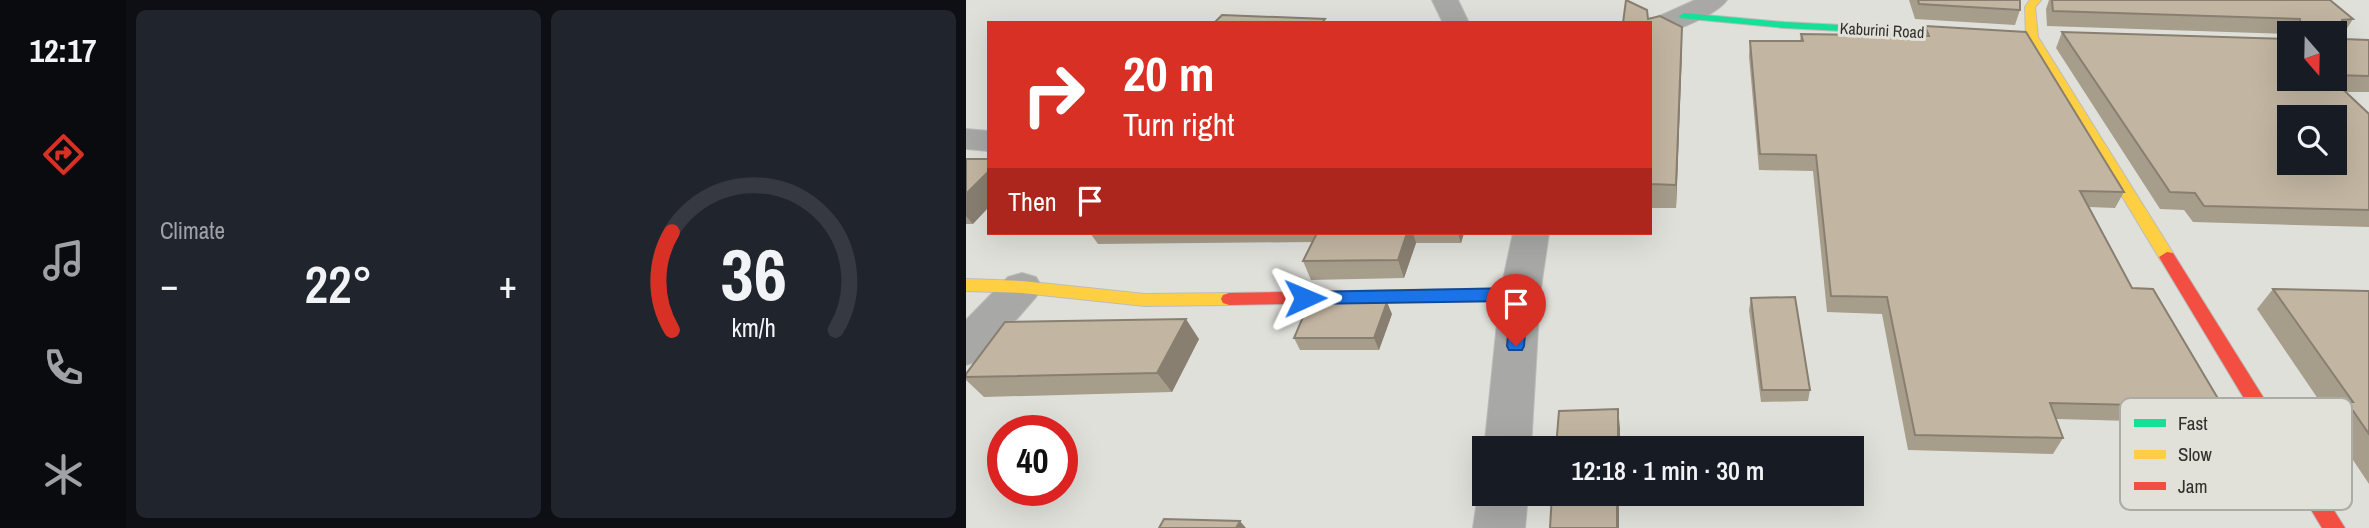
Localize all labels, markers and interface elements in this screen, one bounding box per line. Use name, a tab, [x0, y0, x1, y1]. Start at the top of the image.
street label: Kaburini Road	[1839, 17, 1925, 43]
north arrow	[2277, 21, 2347, 91]
map controls	[2277, 21, 2347, 175]
text: 12:17	[29, 29, 97, 72]
text: 20 m	[1123, 40, 1215, 106]
icon: right	[1008, 49, 1099, 140]
text: Turn right	[1123, 103, 1235, 146]
button: search	[2277, 105, 2347, 175]
icon: directions	[39, 130, 88, 179]
icon: arrive	[1071, 182, 1109, 220]
text: Then	[1008, 184, 1057, 219]
text: Climate	[160, 215, 225, 246]
text: 36	[720, 225, 787, 323]
icon: music	[39, 236, 88, 285]
text: 22°	[304, 249, 373, 319]
text: −	[160, 259, 178, 310]
text: +	[499, 259, 517, 310]
position arrow	[1268, 261, 1342, 335]
pin	[1486, 274, 1546, 346]
icon: arrive	[1497, 285, 1535, 323]
text: km/h	[731, 311, 776, 345]
icon: phone	[39, 343, 88, 392]
legend	[2120, 398, 2352, 510]
text: Fast	[2178, 410, 2208, 436]
speed limit sign: 40	[987, 415, 1078, 506]
text: Slow	[2178, 441, 2213, 467]
icon: climate	[39, 450, 88, 499]
text: 12:18 · 1 min · 30 m	[1572, 453, 1764, 488]
text: Jam	[2178, 473, 2207, 499]

